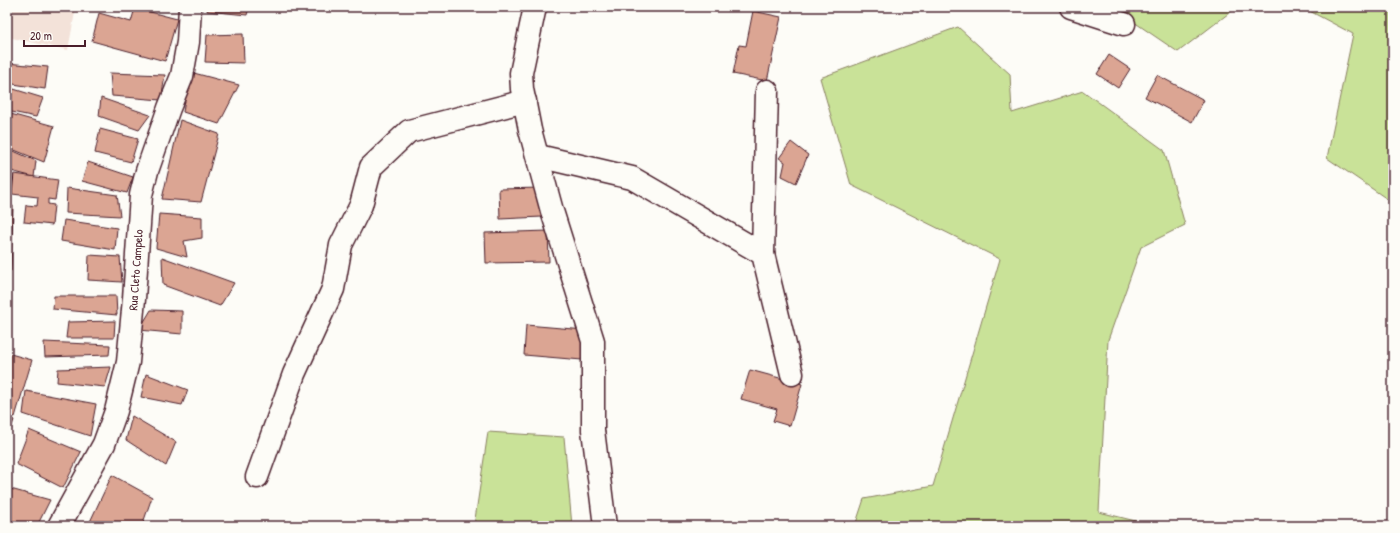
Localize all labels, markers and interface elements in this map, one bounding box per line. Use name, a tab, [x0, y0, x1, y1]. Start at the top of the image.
scale bar	[24, 22, 85, 48]
text: 20 m	[30, 27, 52, 44]
street label: Rua Cleto Campelo	[124, 229, 147, 311]

